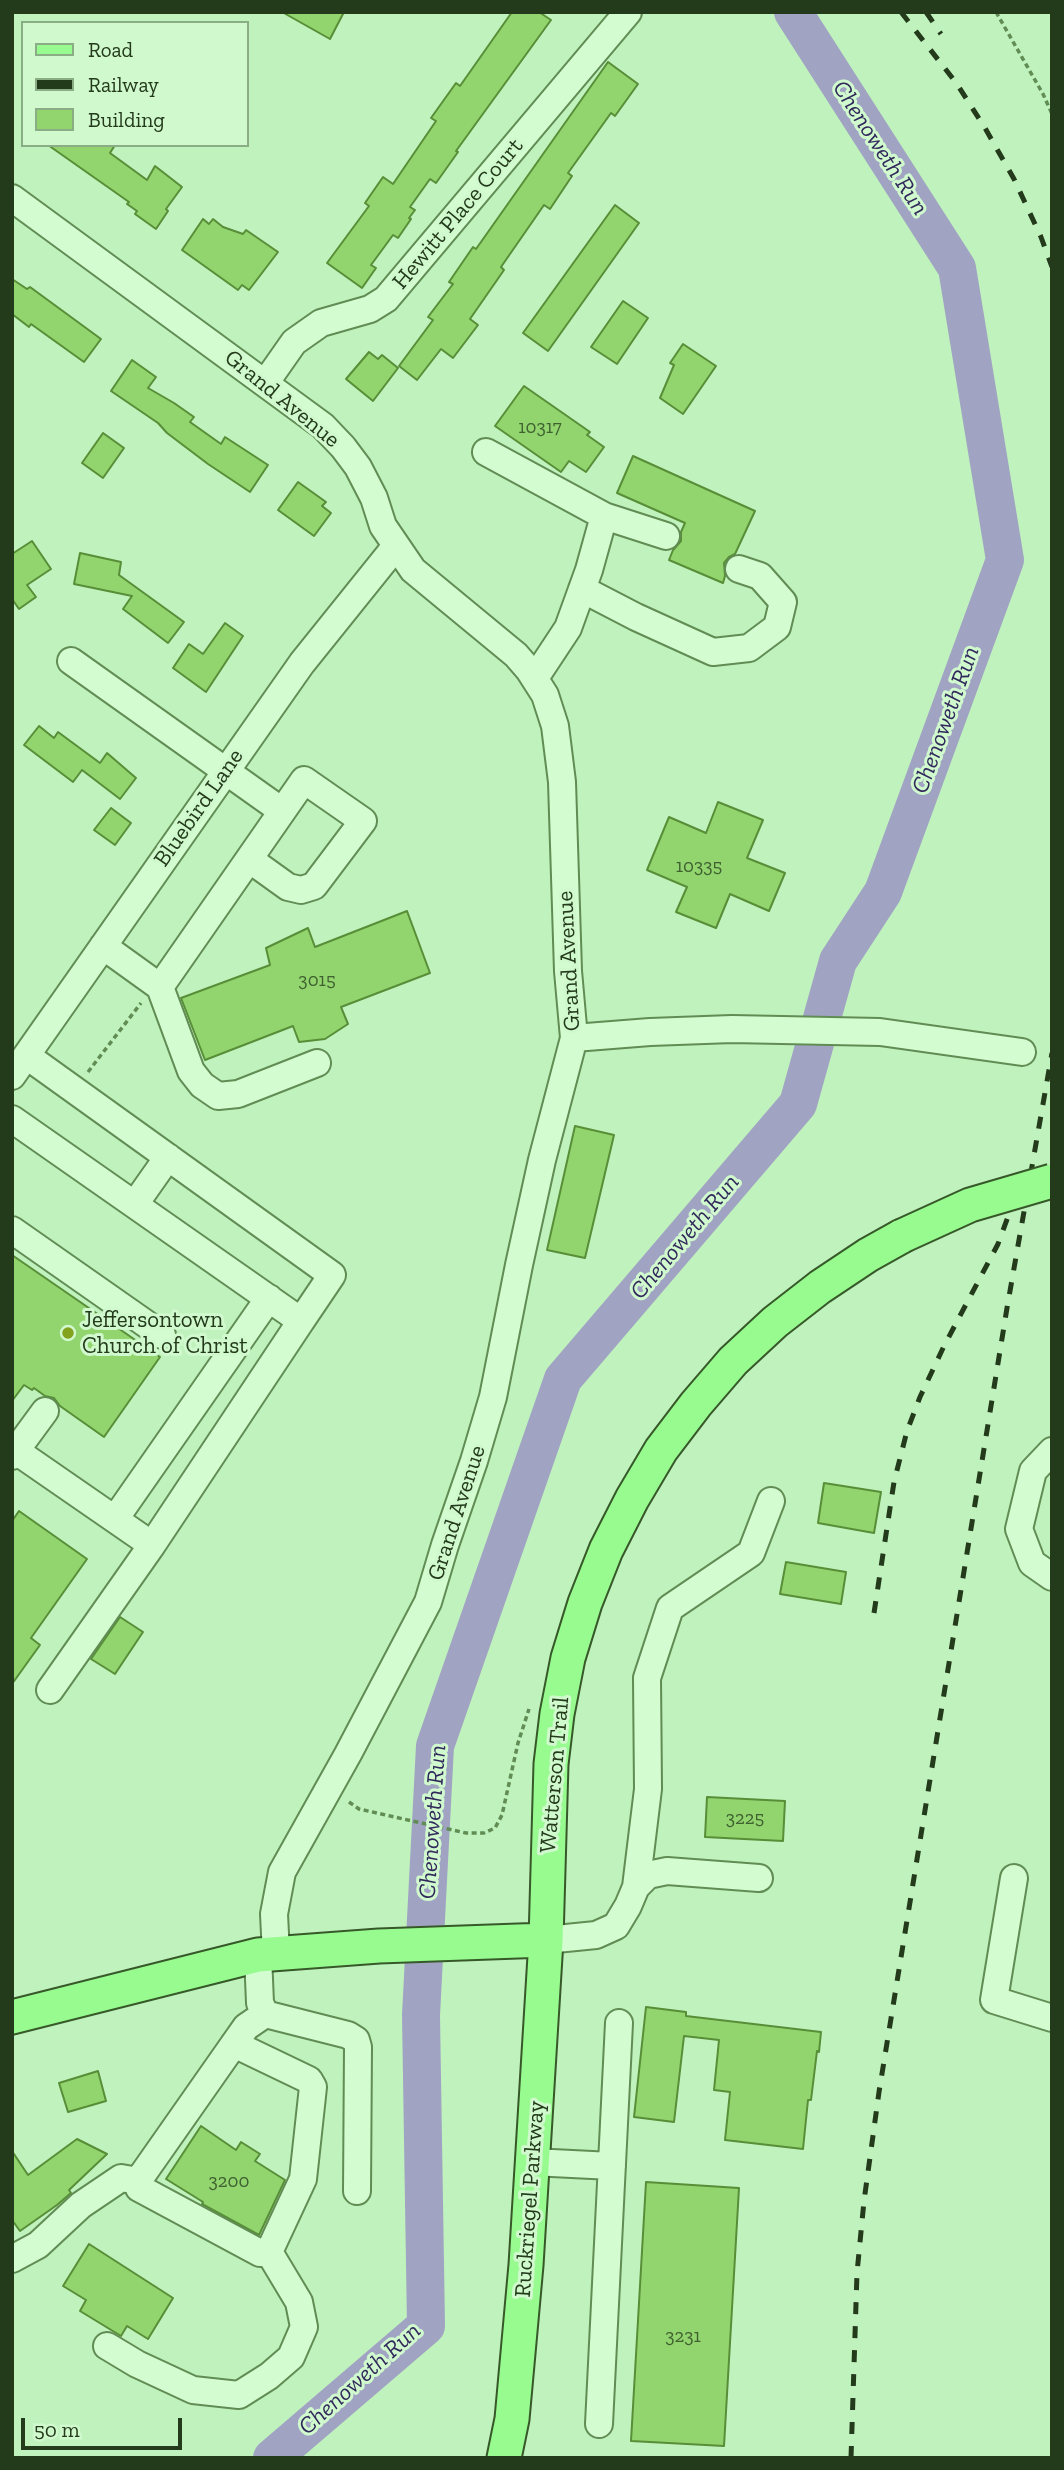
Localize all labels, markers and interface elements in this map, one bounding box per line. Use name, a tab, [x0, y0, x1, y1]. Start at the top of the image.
legend	[21, 21, 248, 147]
text: Road	[88, 37, 133, 62]
text: Railway	[88, 72, 159, 97]
water label: Chenoweth Run	[826, 75, 934, 221]
text: Building	[88, 107, 165, 132]
street label: Hewitt Place Court	[387, 133, 529, 295]
street label: Grand Avenue	[219, 344, 345, 454]
house number: 10317	[518, 417, 562, 439]
water label: Chenoweth Run	[906, 643, 986, 797]
street label: Bluebird Lane	[148, 744, 250, 872]
house number: 10335	[676, 856, 722, 878]
street label: Grand Avenue	[552, 890, 586, 1032]
house number: 3015	[298, 970, 336, 992]
water label: Chenoweth Run	[624, 1169, 746, 1305]
place label: Jeffersontown Church of Christ	[82, 1306, 248, 1360]
marker: Jeffersontown Church of Christ	[60, 1325, 76, 1341]
street label: Grand Avenue	[422, 1442, 492, 1584]
street label: Watterson Trail	[534, 1696, 576, 1854]
water label: Chenoweth Run	[413, 1744, 453, 1900]
house number: 3225	[726, 1808, 764, 1830]
street label: Ruckriegel Parkway	[509, 2100, 551, 2298]
house number: 3200	[209, 2171, 249, 2193]
water label: Chenoweth Run	[293, 2317, 427, 2441]
house number: 3231	[665, 2326, 701, 2348]
scale bar	[24, 2404, 186, 2448]
text: 50 m	[34, 2417, 80, 2442]

